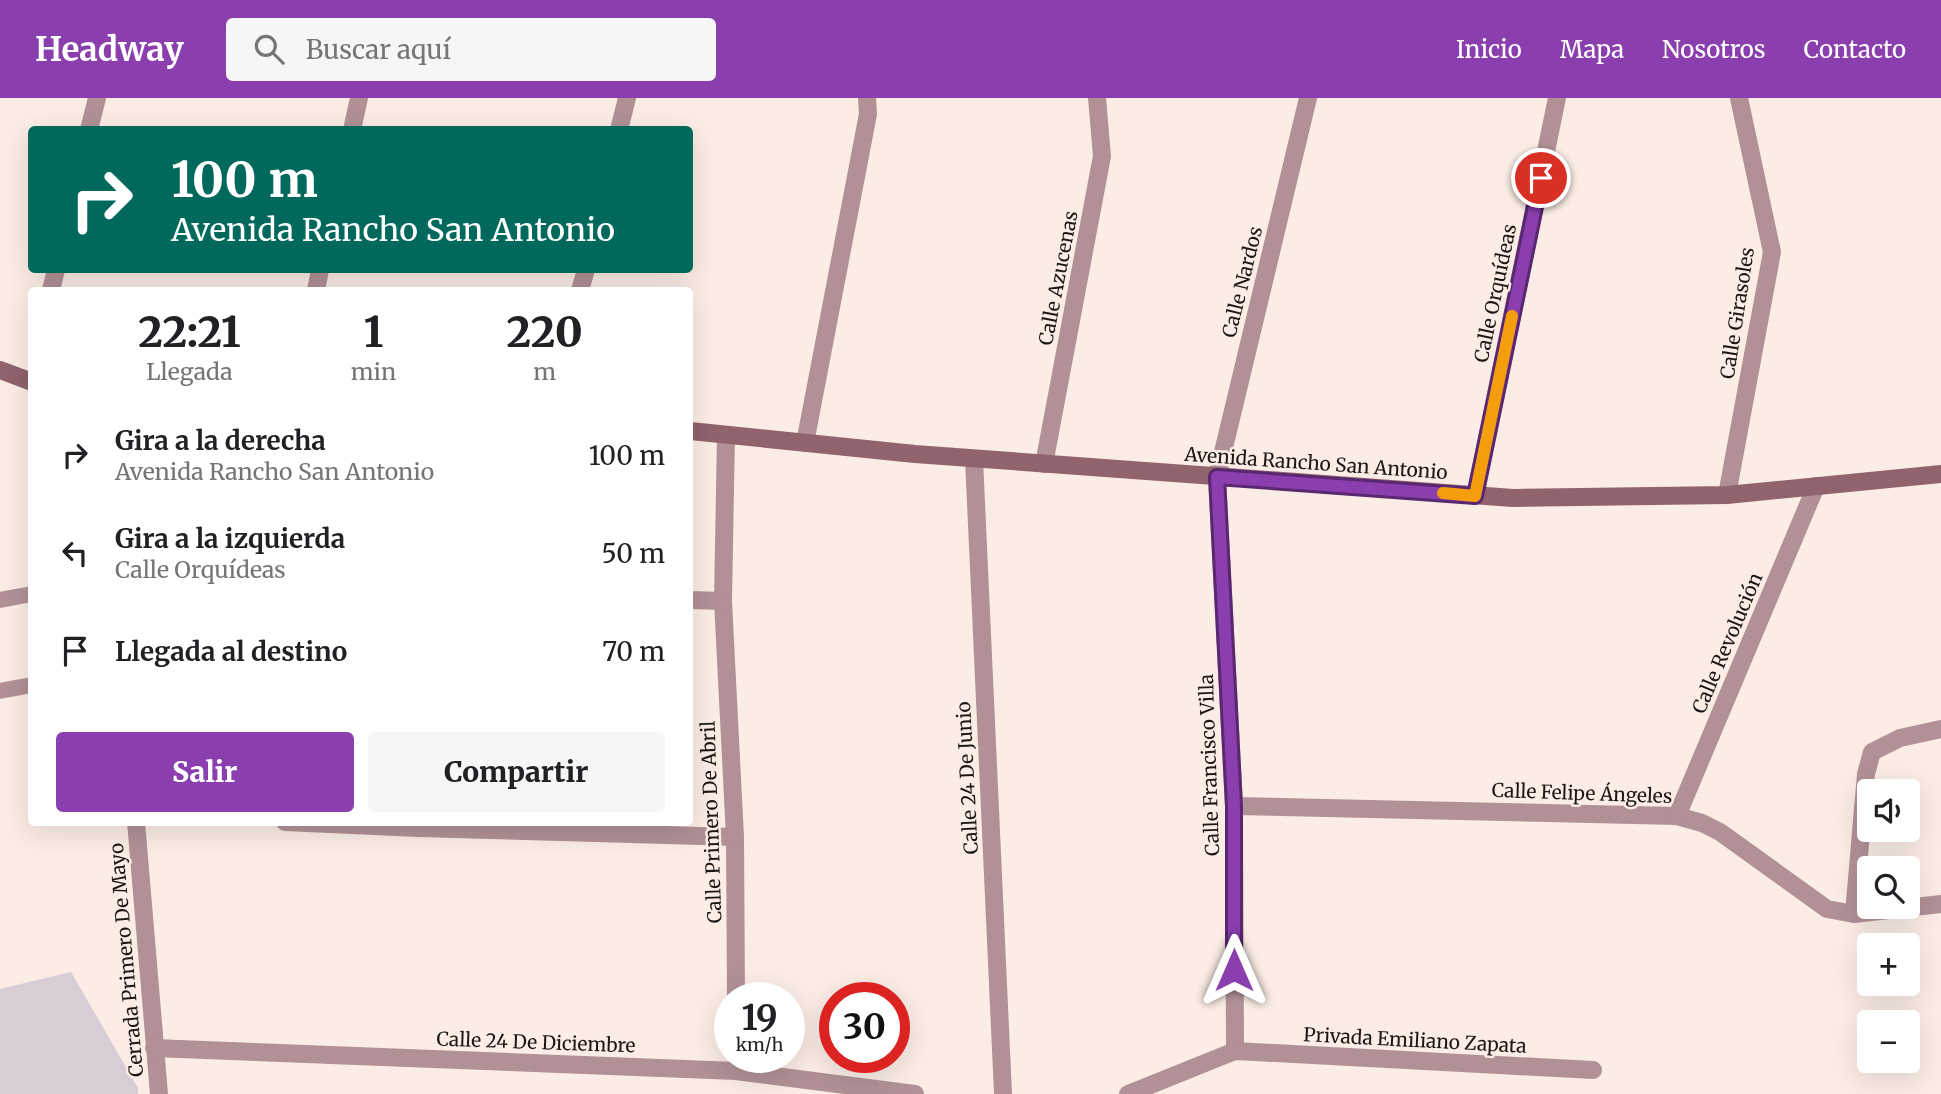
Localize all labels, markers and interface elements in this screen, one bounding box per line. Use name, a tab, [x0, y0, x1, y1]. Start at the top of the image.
search box	[226, 18, 716, 81]
text: Headway	[35, 29, 184, 70]
icon: search	[250, 30, 288, 68]
text: Buscar aquí	[306, 33, 451, 66]
text: Inicio	[1456, 34, 1522, 65]
text: Mapa	[1560, 34, 1624, 65]
text: Nosotros	[1662, 34, 1766, 65]
text: Contacto	[1804, 34, 1906, 65]
pin	[1511, 148, 1571, 208]
text: 100 m	[171, 149, 318, 210]
icon: right	[56, 154, 147, 245]
icon: arrive	[1522, 159, 1560, 197]
street label: Calle Azucenas	[1033, 209, 1083, 347]
text: Avenida Rancho San Antonio	[171, 210, 615, 250]
street label: Calle Orquídeas	[1469, 222, 1521, 364]
street label: Calle Nardos	[1217, 224, 1267, 340]
street label: Calle Girasoles	[1715, 245, 1759, 381]
text: 22:21	[138, 306, 241, 358]
text: 1	[364, 306, 383, 358]
text: 220	[506, 306, 583, 358]
text: Llegada	[146, 357, 232, 386]
text: min	[351, 357, 396, 386]
text: m	[533, 357, 556, 386]
text: Gira a la derecha	[115, 424, 326, 457]
icon: right	[56, 436, 94, 474]
text: 100 m	[589, 439, 665, 472]
street label: Avenida Rancho San Antonio	[1183, 442, 1448, 484]
text: Avenida Rancho San Antonio	[115, 457, 434, 486]
text: Gira a la izquierda	[115, 522, 345, 555]
icon: left	[56, 534, 94, 572]
text: 50 m	[601, 537, 665, 570]
text: Calle Orquídeas	[115, 555, 286, 584]
street label: Calle Revolución	[1687, 569, 1768, 717]
icon: arrive	[56, 632, 94, 670]
text: Llegada al destino	[115, 635, 347, 668]
text: 70 m	[602, 635, 665, 668]
street label: Calle Francisco Villa	[1194, 674, 1224, 856]
street label: Calle 24 De Junio	[951, 701, 983, 855]
street label: Calle Primero De Abril	[695, 720, 727, 924]
button: Salir	[56, 732, 354, 812]
button: Compartir	[368, 732, 665, 812]
street label: Calle Felipe Ángeles	[1491, 778, 1673, 808]
map controls	[1857, 779, 1920, 1073]
button: sound	[1857, 779, 1920, 842]
street label: Cerrada Primero De Mayo	[104, 842, 148, 1078]
button: search	[1857, 856, 1920, 919]
position arrow	[1197, 933, 1271, 1007]
button: +	[1857, 933, 1920, 996]
speed limit sign: 30	[819, 982, 910, 1073]
text: 19	[741, 996, 778, 1040]
button: −	[1857, 1010, 1920, 1073]
street label: Privada Emiliano Zapata	[1303, 1022, 1527, 1058]
street label: Calle 24 De Diciembre	[436, 1027, 636, 1057]
text: km/h	[736, 1033, 783, 1056]

